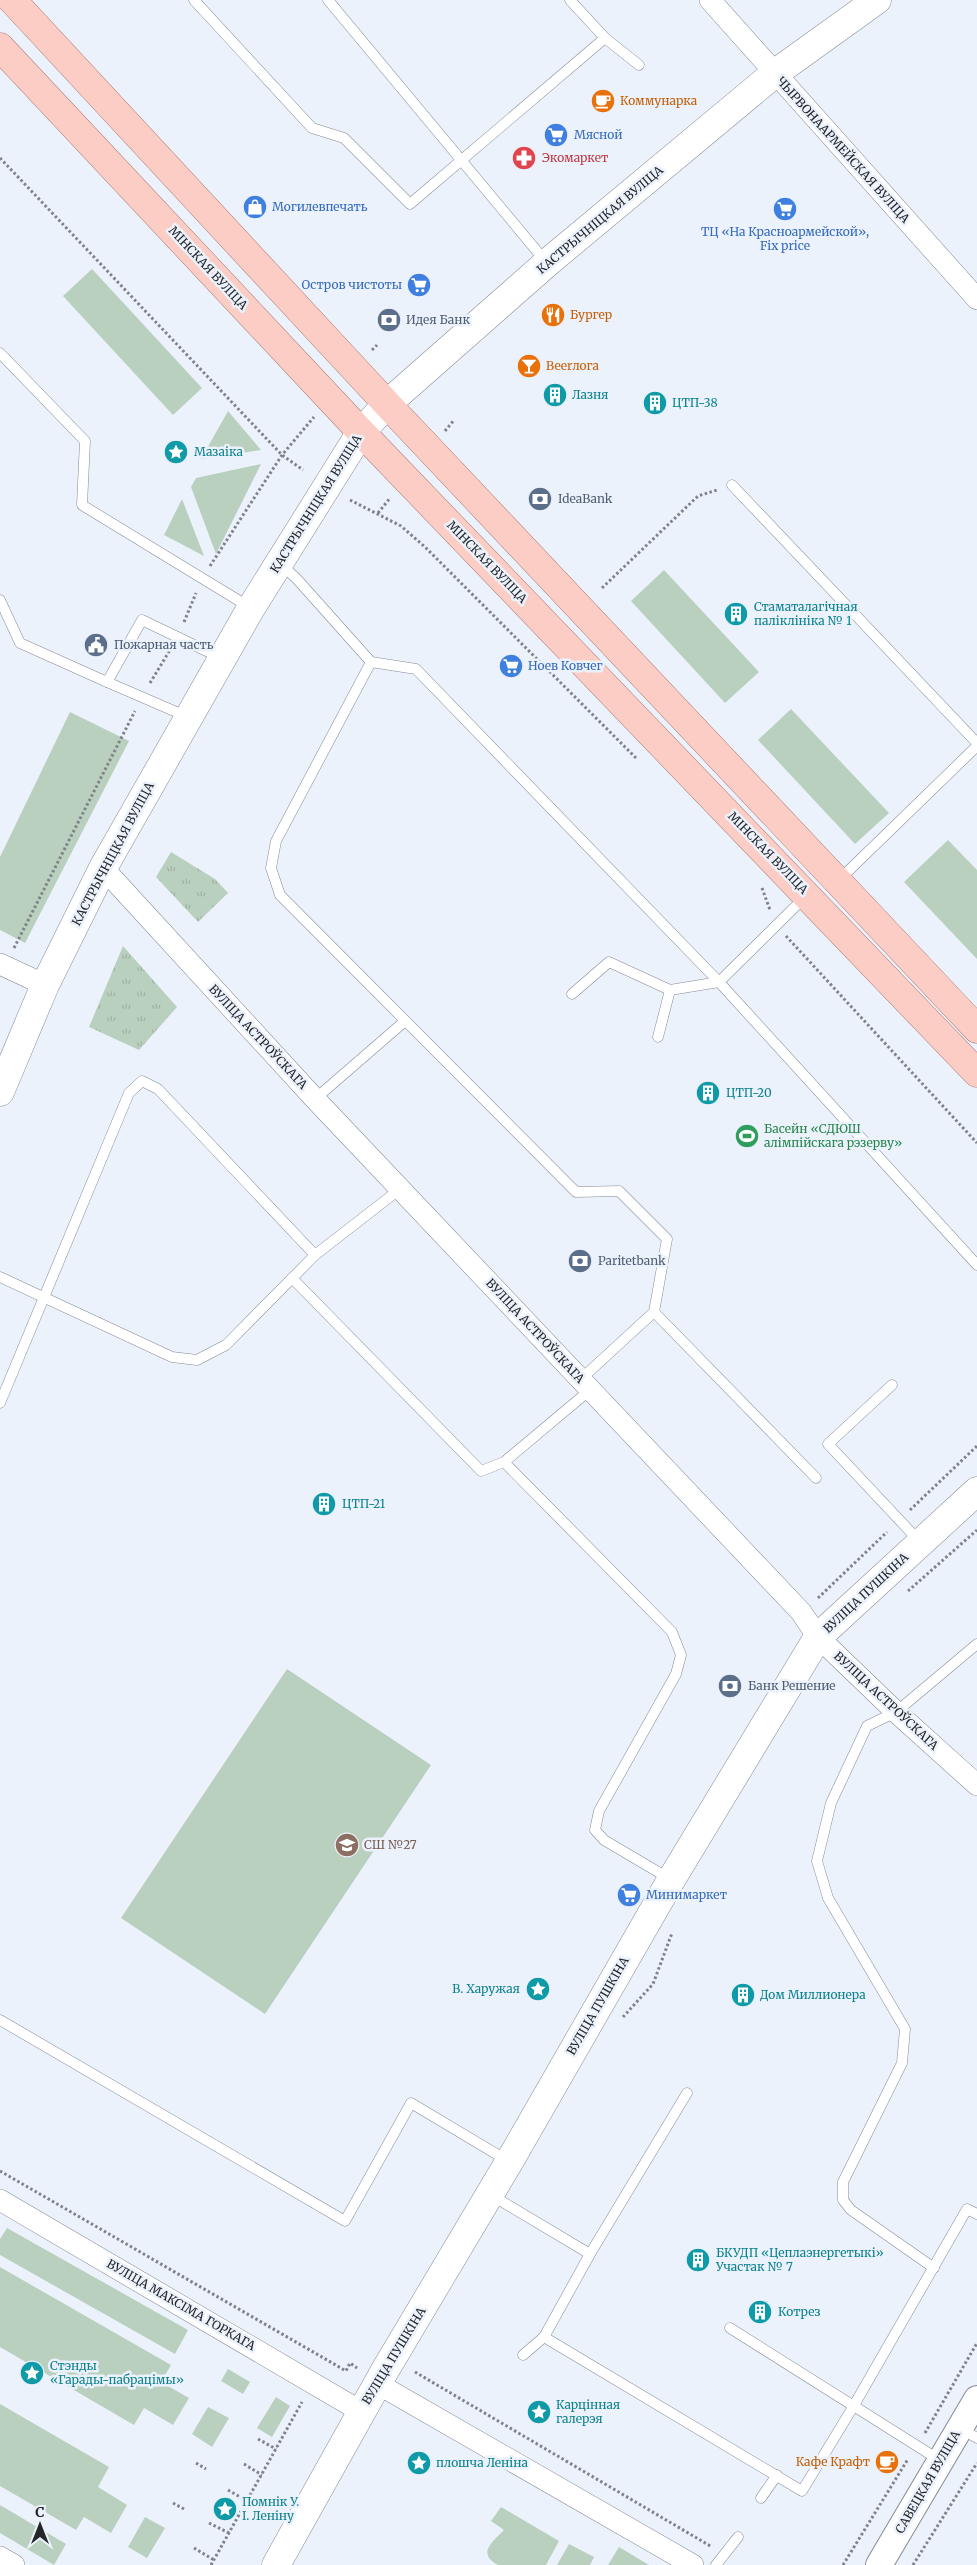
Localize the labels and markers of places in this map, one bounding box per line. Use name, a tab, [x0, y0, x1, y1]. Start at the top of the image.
cafe icon: Коммунарка	[590, 88, 616, 114]
place label: Коммунарка	[620, 93, 698, 108]
supermarket icon: Мясной	[543, 122, 569, 148]
place label: Мясной	[574, 127, 622, 142]
pharmacy icon: Экомаркет	[511, 145, 537, 171]
place label: Экомаркет	[542, 150, 608, 165]
shop icon: Могилевпечать	[242, 194, 268, 220]
supermarket icon: ТЦ «На Красноармейской», Fix price	[772, 196, 798, 222]
place label: Могилевпечать	[272, 199, 368, 214]
place label: ТЦ «На Красноармейской», Fix price	[701, 224, 869, 253]
supermarket icon: Остров чистоты	[406, 272, 432, 298]
place label: Остров чистоты	[301, 277, 402, 292]
restaurant icon: Бургер	[540, 302, 566, 328]
bank icon: Идея Банк	[376, 307, 402, 333]
place label: Бургер	[570, 307, 612, 322]
place label: Идея Банк	[406, 312, 470, 327]
bar icon: Beerлога	[516, 353, 542, 379]
place label: Beerлога	[546, 358, 600, 373]
building icon: Лазня	[542, 382, 568, 408]
place label: Лазня	[572, 387, 608, 402]
building icon: ЦТП-38	[642, 390, 668, 416]
place label: ЦТП-38	[672, 395, 718, 410]
place icon: Мазаіка	[163, 439, 189, 465]
place label: Мазаіка	[194, 444, 243, 459]
bank icon: IdeaBank	[527, 486, 553, 512]
place label: IdeaBank	[558, 491, 613, 506]
place label: Стаматалагічная паліклініка № 1	[754, 599, 858, 628]
building icon: Стаматалагічная паліклініка № 1	[723, 601, 749, 627]
public building icon: Пожарная часть	[83, 632, 109, 658]
place label: Пожарная часть	[114, 637, 214, 652]
supermarket icon: Ноев Ковчег	[498, 653, 524, 679]
place label: Ноев Ковчег	[528, 658, 603, 673]
building icon: ЦТП-20	[695, 1080, 721, 1106]
place label: ЦТП-20	[726, 1085, 772, 1100]
place label: Басейн «СДЮШ алімпійскага рэзерву»	[764, 1121, 902, 1150]
sports icon: Басейн «СДЮШ алімпійскага рэзерву»	[734, 1123, 760, 1149]
bank icon: Paritetbank	[567, 1248, 593, 1274]
place label: Paritetbank	[598, 1253, 666, 1268]
building icon: ЦТП-21	[311, 1491, 337, 1517]
place label: ЦТП-21	[342, 1496, 386, 1511]
bank icon: Банк Решение	[717, 1673, 743, 1699]
place label: Банк Решение	[748, 1678, 836, 1693]
school or university icon: СШ №27	[334, 1832, 360, 1858]
place label: СШ №27	[364, 1837, 417, 1852]
supermarket icon: Минимаркет	[616, 1882, 642, 1908]
place label: Минимаркет	[646, 1887, 727, 1902]
place icon: В. Харужая	[525, 1976, 551, 2002]
place label: В. Харужая	[452, 1981, 520, 1996]
building icon: Дом Миллионера	[730, 1982, 756, 2008]
place label: Дом Миллионера	[760, 1987, 866, 2002]
place label: БКУДП «Цеплаэнергетыкі» Участак № 7	[715, 2245, 884, 2274]
building icon: БКУДП «Цеплаэнергетыкі» Участак № 7	[685, 2247, 711, 2273]
building icon: Котрез	[747, 2299, 773, 2325]
place label: Котрез	[778, 2304, 821, 2319]
place label: Стэнды «Гарады-пабрацімы»	[50, 2358, 184, 2387]
place icon: Стэнды «Гарады-пабрацімы»	[19, 2360, 45, 2386]
place label: Карцінная галерэя	[556, 2397, 620, 2426]
place icon: Карцінная галерэя	[526, 2399, 552, 2425]
cafe icon: Кафе Крафт	[874, 2449, 900, 2475]
place icon: плошча Леніна	[406, 2450, 432, 2476]
place label: Кафе Крафт	[796, 2454, 870, 2469]
place label: плошча Леніна	[436, 2455, 528, 2470]
place label: Помнік У. І. Леніну	[242, 2494, 299, 2523]
place icon: Помнік У. І. Леніну	[212, 2496, 238, 2522]

